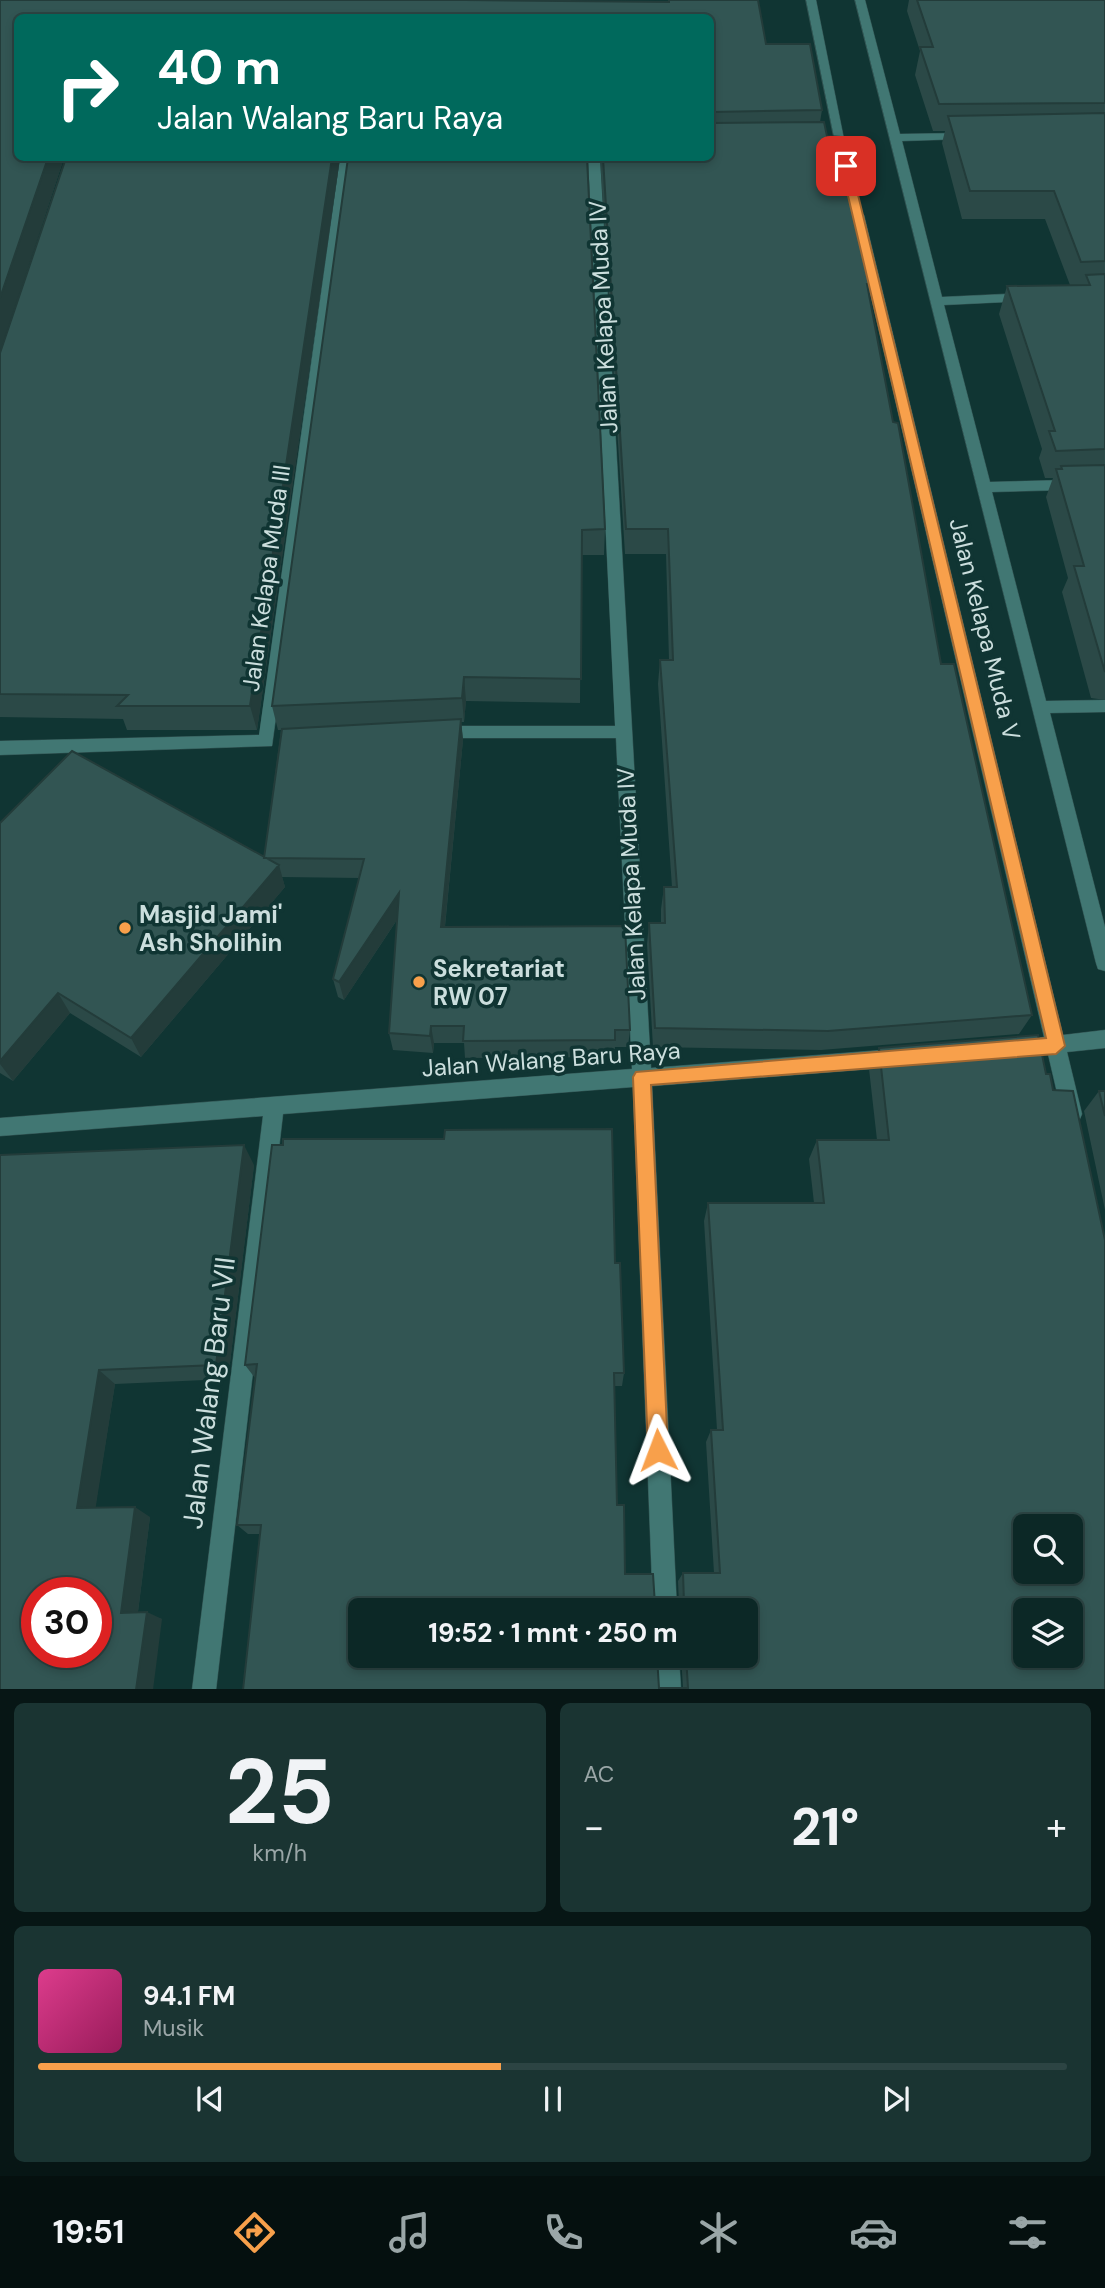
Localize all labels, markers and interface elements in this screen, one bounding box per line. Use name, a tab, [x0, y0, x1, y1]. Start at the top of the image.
text: 40 m	[157, 35, 281, 99]
icon: right	[42, 42, 133, 133]
text: Jalan Walang Baru Raya	[157, 97, 503, 139]
pin	[816, 136, 876, 196]
icon: arrive	[827, 147, 865, 185]
street label: Jalan Kelapa Muda IV	[581, 200, 625, 434]
street label: Jalan Kelapa Muda III	[235, 463, 297, 693]
street label: Jalan Kelapa Muda V	[942, 515, 1028, 743]
street label: Jalan Kelapa Muda IV	[609, 767, 653, 1001]
place label: Masjid Jami' Ash Sholihin	[139, 899, 283, 958]
marker: Masjid Jami' Ash Sholihin	[117, 920, 133, 936]
place label: Sekretariat RW 07	[433, 953, 565, 1012]
marker: Sekretariat RW 07	[411, 974, 427, 990]
street label: Jalan Walang Baru Raya	[420, 1034, 682, 1084]
street label: Jalan Walang Baru VII	[174, 1255, 244, 1531]
position arrow	[621, 1413, 695, 1487]
map controls	[1013, 1514, 1083, 1668]
button: search	[1013, 1514, 1083, 1584]
speed limit sign: 30	[21, 1577, 112, 1668]
button: layers	[1013, 1598, 1083, 1668]
text: 19:52 · 1 mnt · 250 m	[428, 1616, 678, 1650]
text: 25	[225, 1733, 334, 1851]
text: AC	[584, 1759, 614, 1789]
text: 21°	[791, 1793, 859, 1861]
text: −	[584, 1802, 604, 1852]
text: +	[1046, 1802, 1067, 1852]
text: km/h	[253, 1838, 307, 1868]
text: 94.1 FM	[143, 1979, 235, 2013]
text: Musik	[143, 2013, 204, 2043]
icon: previous	[191, 2080, 229, 2118]
icon: pause	[534, 2080, 572, 2118]
icon: next	[877, 2080, 915, 2118]
icon: directions	[230, 2208, 279, 2257]
icon: music	[385, 2208, 434, 2257]
icon: phone	[539, 2208, 588, 2257]
icon: climate	[694, 2208, 743, 2257]
icon: car	[849, 2208, 898, 2257]
icon: filters	[1003, 2208, 1052, 2257]
text: 19:51	[53, 2211, 124, 2253]

